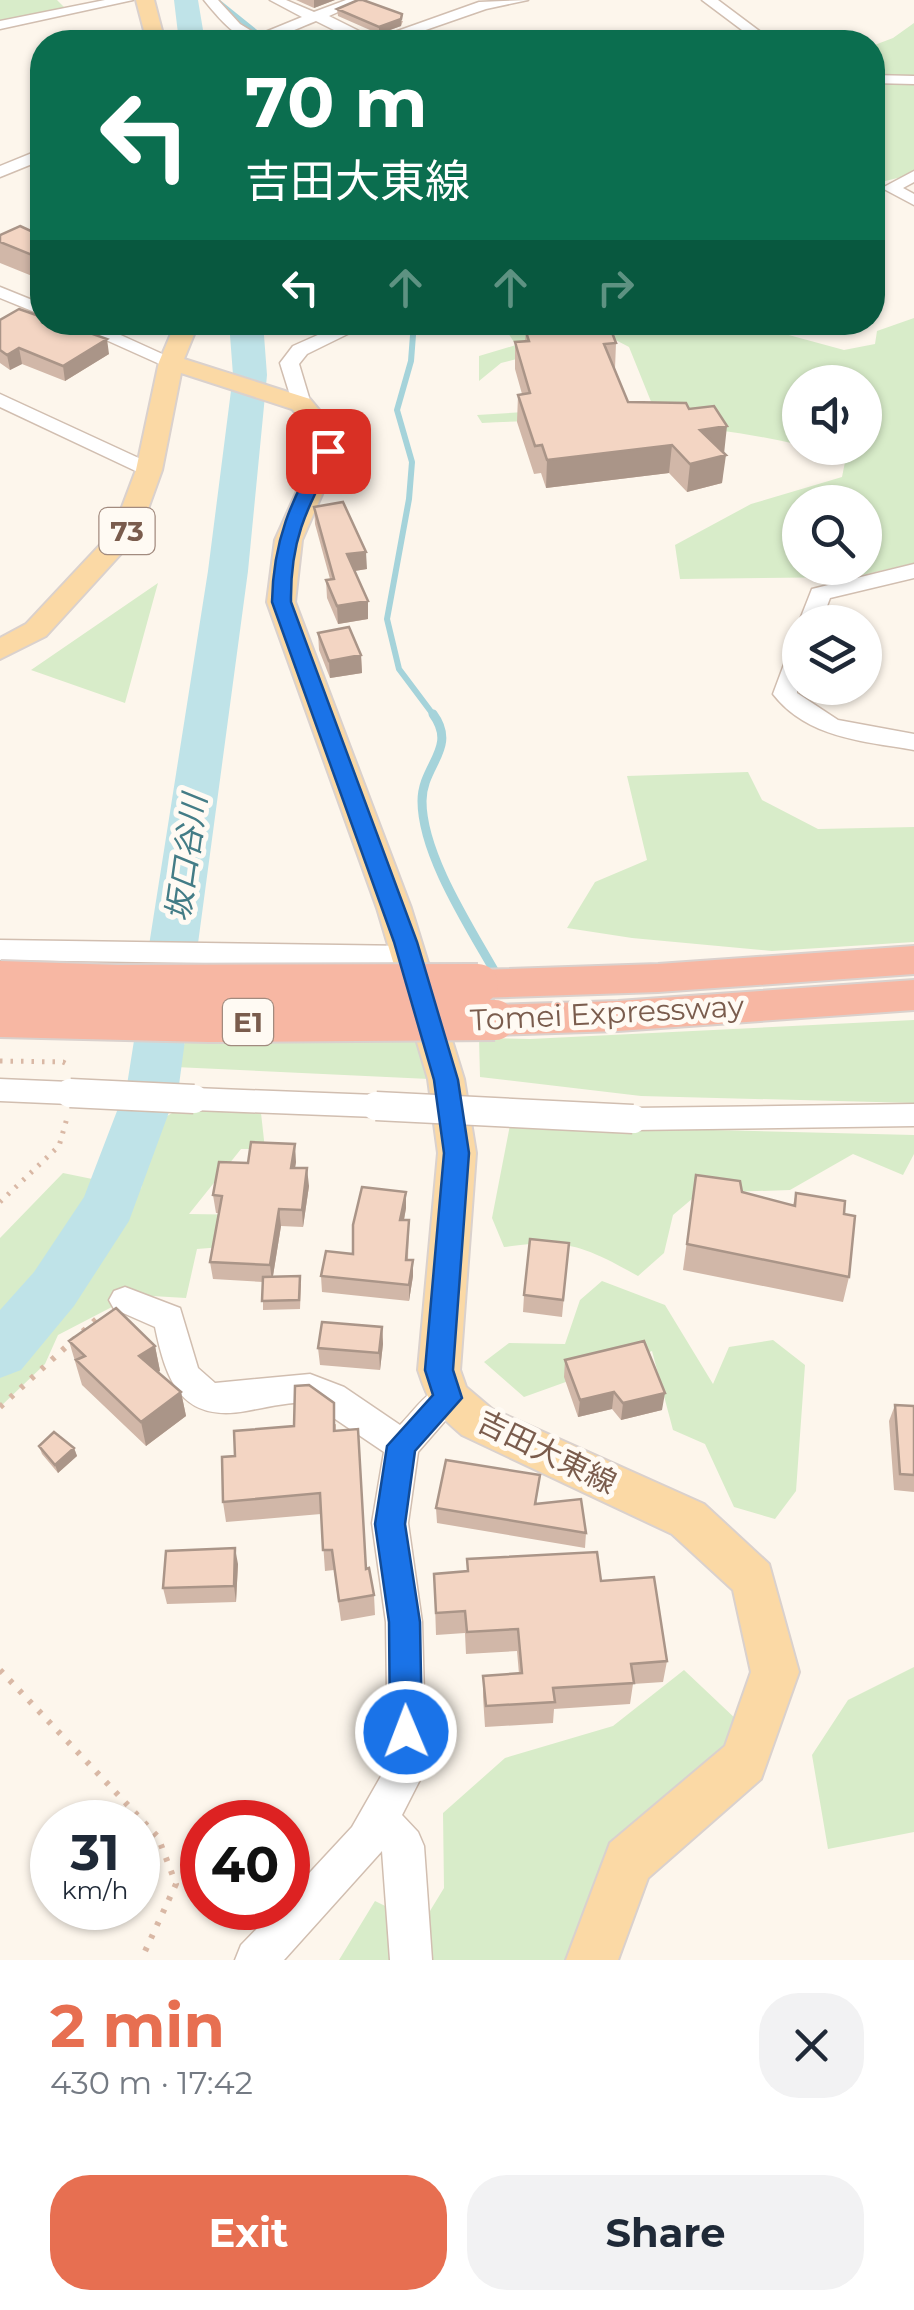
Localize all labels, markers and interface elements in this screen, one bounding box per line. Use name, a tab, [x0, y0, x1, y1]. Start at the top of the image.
text: 70 m	[245, 59, 428, 145]
icon: left	[80, 70, 210, 200]
text: 吉田大東線	[245, 153, 470, 208]
icon: left	[273, 260, 328, 315]
icon: ahead	[378, 260, 433, 315]
icon: ahead	[483, 260, 538, 315]
icon: right	[588, 260, 643, 315]
map controls	[782, 365, 882, 705]
button: sound	[782, 365, 882, 465]
pin	[286, 409, 371, 494]
icon: arrive	[301, 424, 356, 479]
button: search	[782, 485, 882, 585]
road number: 73	[100, 508, 154, 554]
button: layers	[782, 605, 882, 705]
water label: 坂口谷川	[158, 789, 215, 924]
street label: Tomei Expressway	[469, 987, 746, 1039]
road number: E1	[223, 999, 273, 1045]
street label: 吉田大東線	[471, 1402, 623, 1502]
position arrow	[354, 1680, 458, 1784]
speed limit sign: 40	[180, 1800, 310, 1930]
text: 31	[70, 1822, 120, 1883]
text: km/h	[62, 1875, 128, 1905]
text: 2 min	[50, 1989, 225, 2062]
button: close	[759, 1993, 864, 2098]
text: 430 m · 17:42	[50, 2063, 253, 2102]
button: Exit	[50, 2175, 447, 2290]
button: Share	[467, 2175, 864, 2290]

